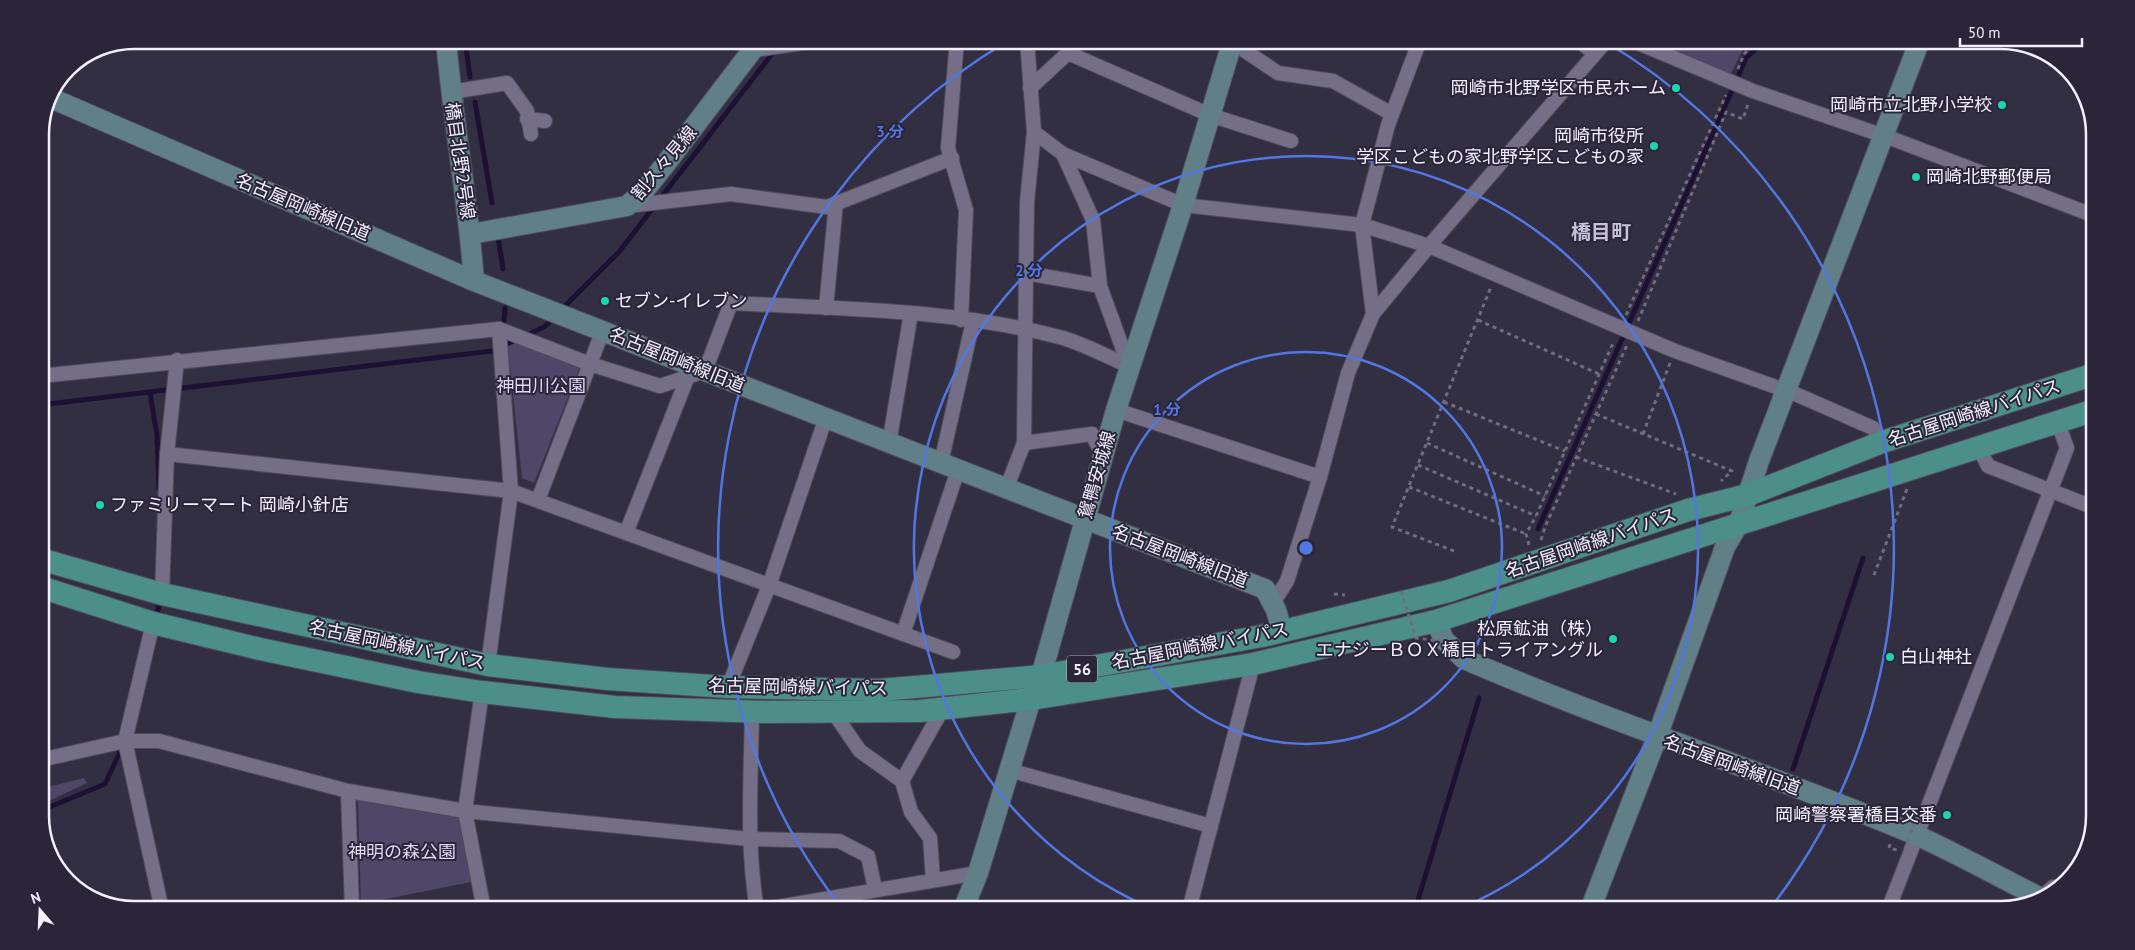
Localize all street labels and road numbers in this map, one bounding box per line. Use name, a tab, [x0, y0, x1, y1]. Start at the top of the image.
street label: 橋目北野2号線	[441, 101, 480, 221]
street label: 割久々見線	[626, 121, 701, 205]
street label: 名古屋岡崎線旧道	[232, 168, 374, 245]
street label: 名古屋岡崎線旧道	[606, 322, 748, 397]
street label: 名古屋岡崎線バイパス	[1885, 374, 2063, 451]
street label: 鴛鴨安城線	[1073, 428, 1120, 521]
street label: 名古屋岡崎線バイパス	[1502, 502, 1680, 583]
street label: 名古屋岡崎線旧道	[1109, 519, 1252, 592]
street label: 名古屋岡崎線バイパス	[307, 615, 487, 674]
street label: 名古屋岡崎線バイパス	[1110, 617, 1290, 674]
road number: 56	[1067, 656, 1097, 682]
street label: 名古屋岡崎線バイパス	[708, 673, 888, 700]
street label: 名古屋岡崎線旧道	[1661, 729, 1804, 800]

